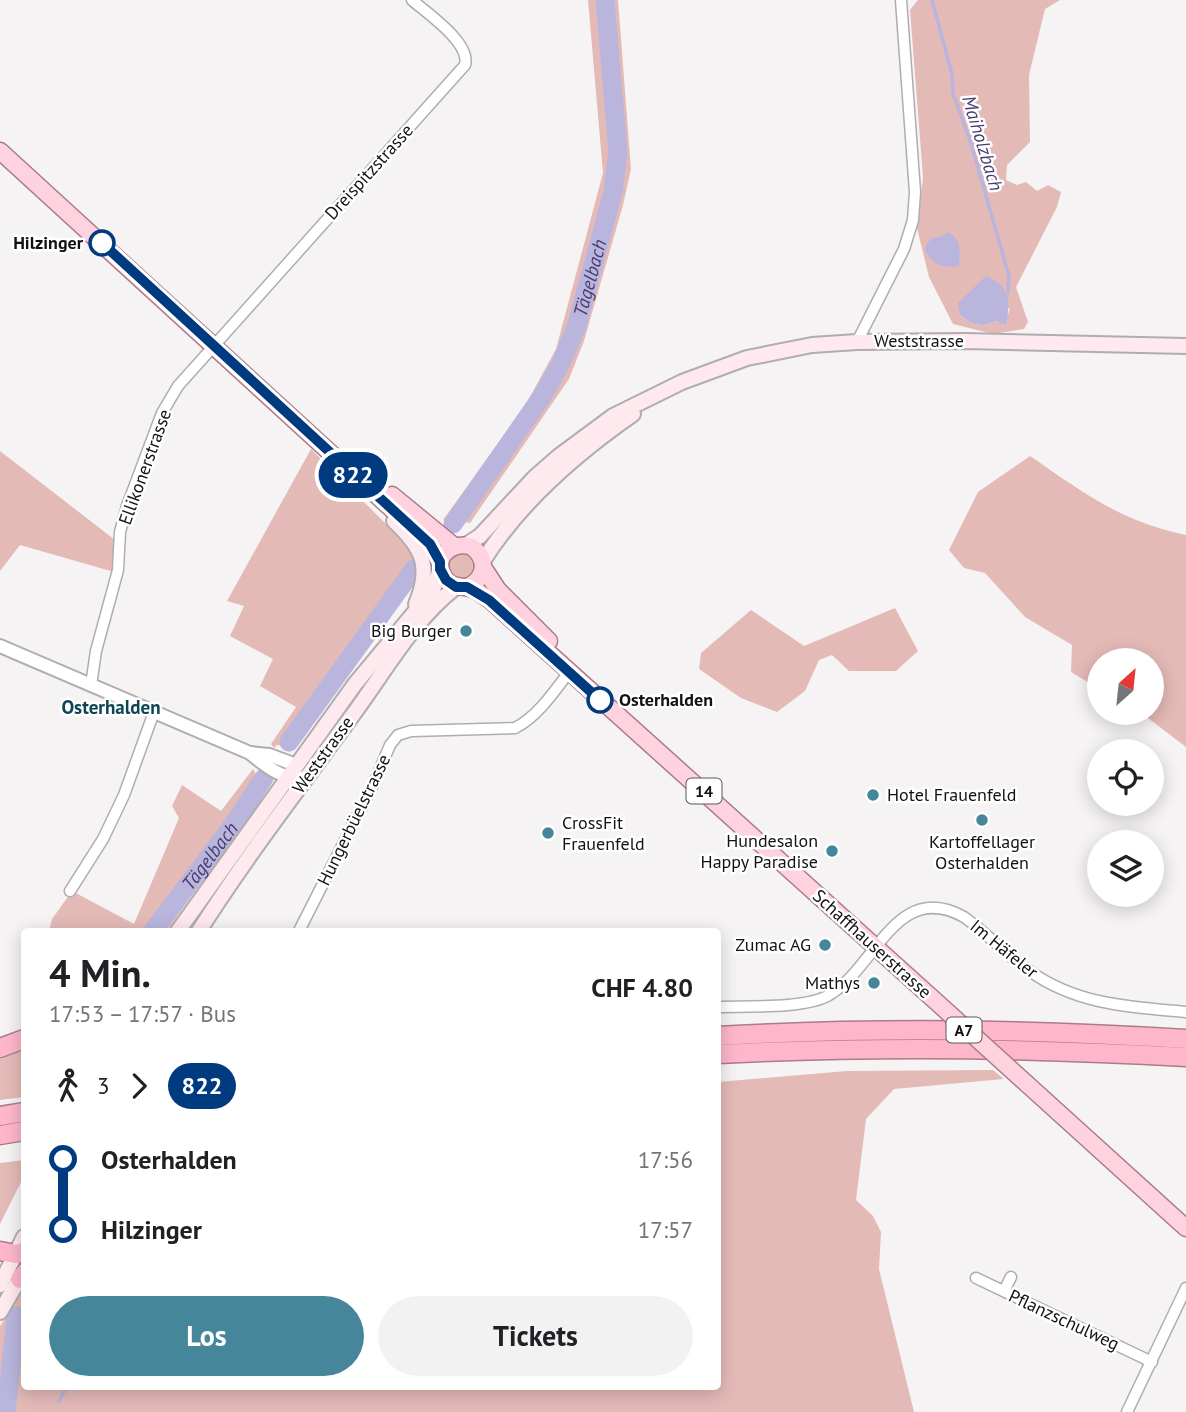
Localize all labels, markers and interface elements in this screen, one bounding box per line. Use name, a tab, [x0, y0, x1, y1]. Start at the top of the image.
water label: Maiholzbach	[957, 92, 1009, 194]
street label: Dreispitzstrasse	[320, 119, 418, 224]
marker: Hilzinger	[89, 230, 115, 256]
place label: Hilzinger	[13, 231, 84, 254]
water label: Tägelbach	[568, 237, 612, 319]
street label: Weststrasse	[874, 329, 964, 352]
street label: Ellikonerstrasse	[113, 406, 176, 528]
line badge: 822	[313, 452, 393, 498]
text: 822	[333, 459, 373, 490]
place label: Big Burger	[371, 619, 452, 642]
marker: Big Burger	[458, 623, 474, 639]
north arrow	[1087, 648, 1164, 724]
map controls	[1087, 648, 1164, 907]
marker: Osterhalden	[587, 687, 613, 713]
place label: Osterhalden	[619, 688, 713, 711]
district label: Osterhalden	[61, 695, 161, 719]
street label: Weststrasse	[287, 712, 358, 798]
button: locate	[1087, 739, 1164, 816]
street label: Hungerbüelstrasse	[312, 750, 395, 889]
road number: 14	[686, 778, 722, 804]
place label: Hotel Frauenfeld	[887, 783, 1017, 806]
marker: Hotel Frauenfeld	[865, 787, 881, 803]
place label: CrossFit Frauenfeld	[562, 811, 645, 855]
marker: Kartoffellager Osterhalden	[974, 812, 990, 828]
water label: Tägelbach	[176, 817, 243, 895]
marker: CrossFit Frauenfeld	[540, 825, 556, 841]
place label: Hundesalon Happy Paradise	[701, 829, 818, 873]
place label: Kartoffellager Osterhalden	[929, 830, 1035, 874]
button: layers	[1087, 830, 1164, 907]
marker: Hundesalon Happy Paradise	[824, 843, 840, 859]
street label: Schaffhauserstrasse	[808, 884, 937, 1003]
street label: Im Häfeler	[966, 914, 1043, 983]
place label: Zumac AG	[735, 933, 811, 956]
marker: Zumac AG	[817, 937, 833, 953]
text: 4 Min.	[49, 948, 151, 997]
text: CHF 4.80	[591, 971, 693, 1004]
place label: Mathys	[805, 971, 860, 994]
marker: Mathys	[866, 975, 882, 991]
text: 17:53 – 17:57 · Bus	[49, 999, 236, 1028]
road number: A7	[946, 1018, 982, 1042]
icon: walk	[49, 1067, 87, 1105]
icon: forward	[120, 1067, 158, 1105]
text: 822	[182, 1070, 222, 1101]
text: 3	[97, 1071, 110, 1100]
text: Osterhalden	[101, 1143, 237, 1176]
text: 17:56	[638, 1145, 693, 1174]
text: Hilzinger	[101, 1213, 202, 1246]
text: 17:57	[638, 1215, 693, 1244]
street label: Pflanzschulweg	[1005, 1284, 1123, 1355]
button: Los	[49, 1296, 364, 1376]
button: Tickets	[378, 1296, 693, 1376]

